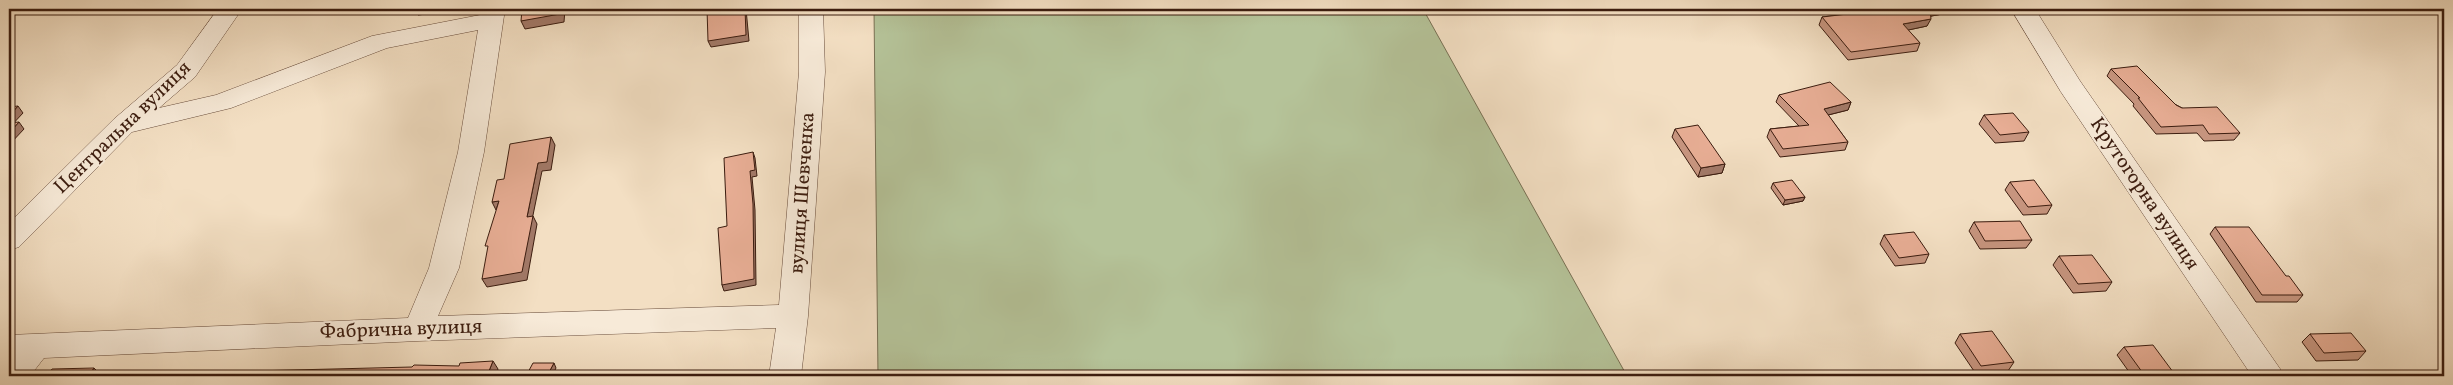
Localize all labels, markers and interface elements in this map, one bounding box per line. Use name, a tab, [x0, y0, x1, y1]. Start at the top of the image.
street label: Центральна вулиця	[48, 55, 198, 201]
street label: вулиця Шевченка	[783, 111, 823, 275]
street label: Крутогорна вулиця	[2082, 112, 2206, 276]
street label: Фабрична вулиця	[319, 313, 483, 347]

